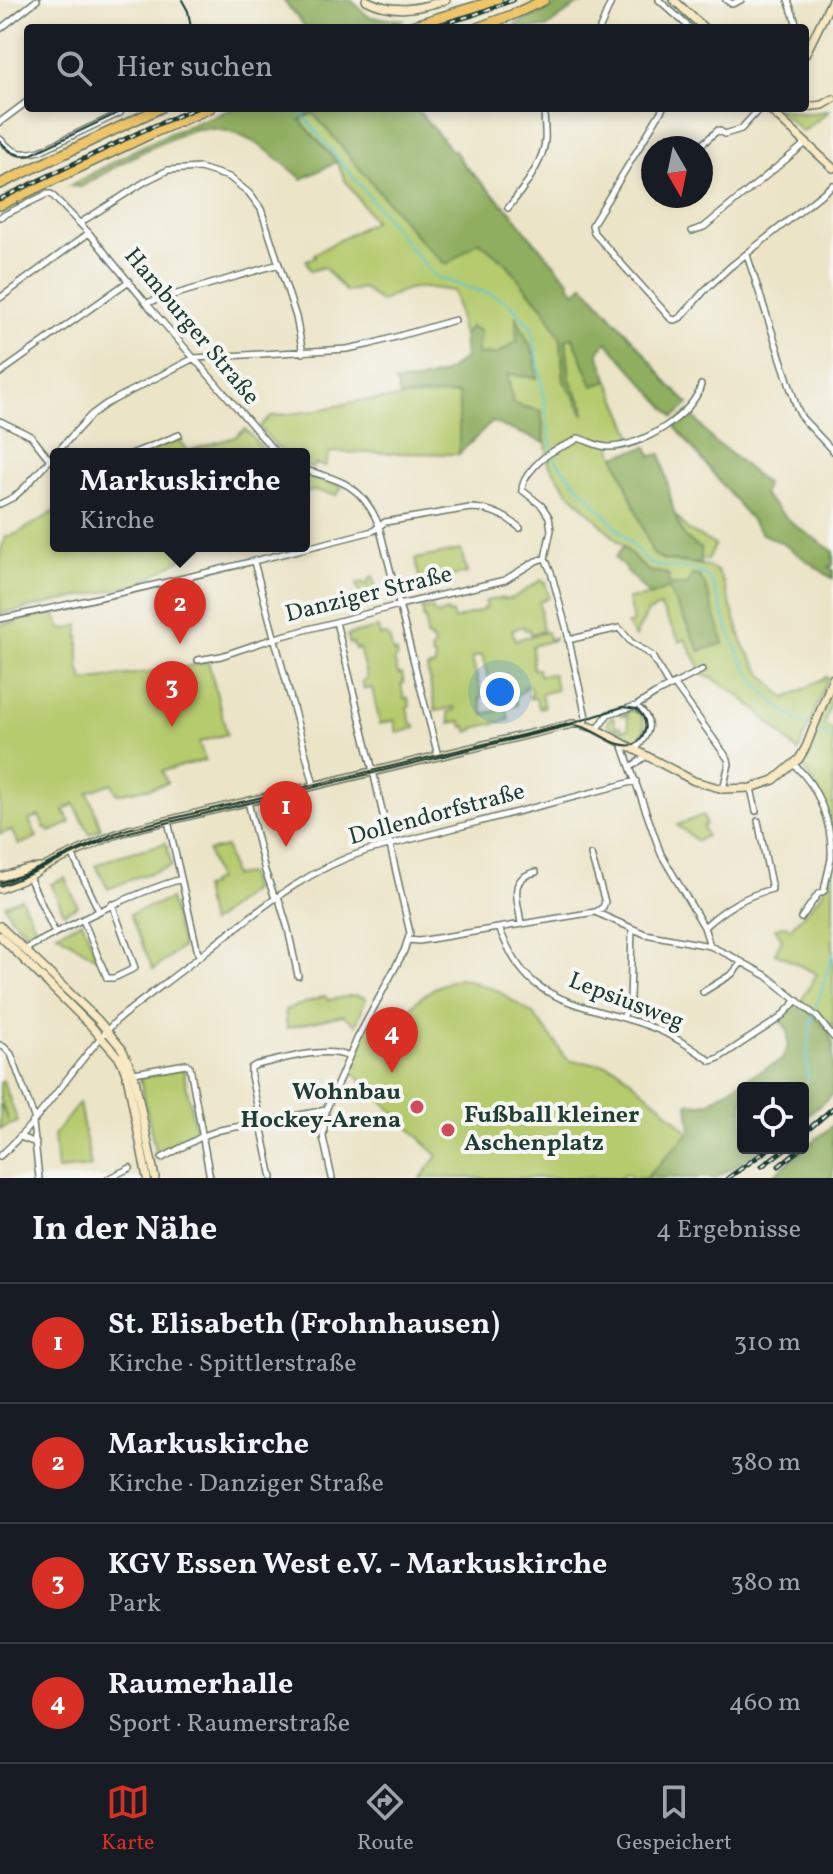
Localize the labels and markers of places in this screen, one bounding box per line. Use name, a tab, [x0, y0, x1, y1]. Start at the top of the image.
pin: 2	[154, 578, 206, 644]
pin: 3	[146, 661, 198, 727]
pin: 1	[260, 781, 312, 847]
pin: 4	[366, 1007, 418, 1073]
place label: Wohnbau Hockey-Arena	[241, 1076, 401, 1138]
marker: Wohnbau Hockey-Arena	[408, 1098, 426, 1116]
place label: Fußball kleiner Aschenplatz	[464, 1099, 640, 1161]
marker: Fußball kleiner Aschenplatz	[439, 1121, 457, 1139]

